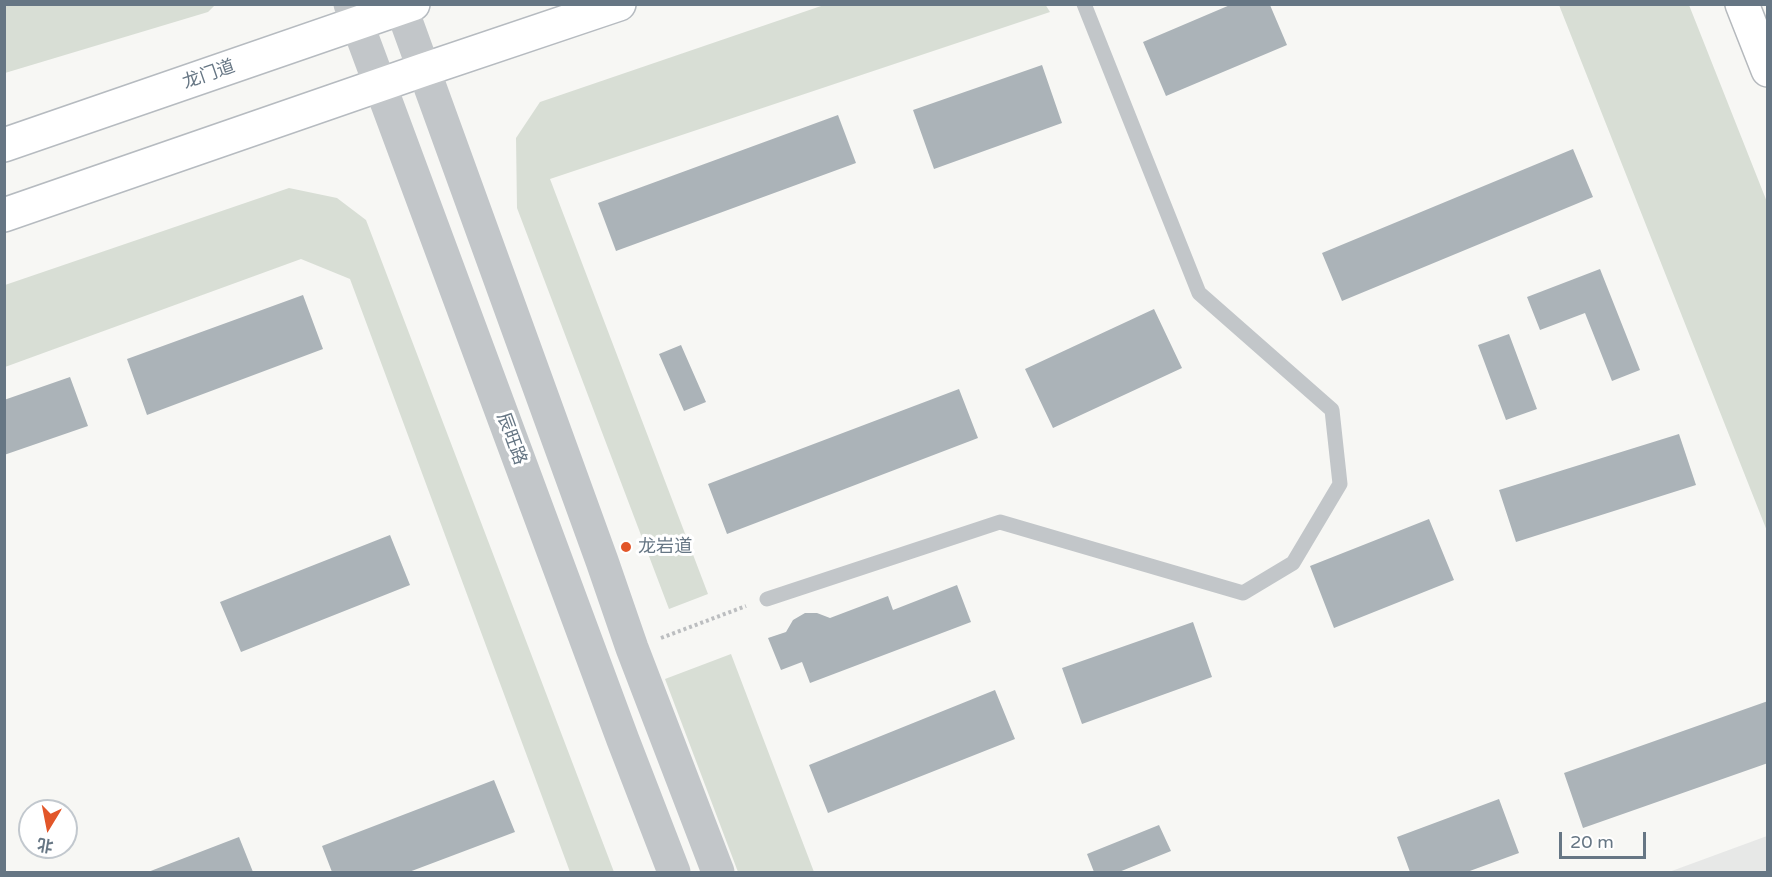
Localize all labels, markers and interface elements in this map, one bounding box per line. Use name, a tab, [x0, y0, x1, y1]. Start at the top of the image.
street label: 龙门道	[180, 56, 238, 94]
street label: 辰旺路	[492, 410, 530, 468]
place label: 龙岩道	[638, 536, 692, 558]
marker: 龙岩道	[619, 540, 633, 554]
north arrow	[18, 799, 78, 859]
scale bar	[1562, 820, 1649, 858]
text: 20 m	[1570, 831, 1614, 853]
text: 北	[36, 834, 55, 856]

